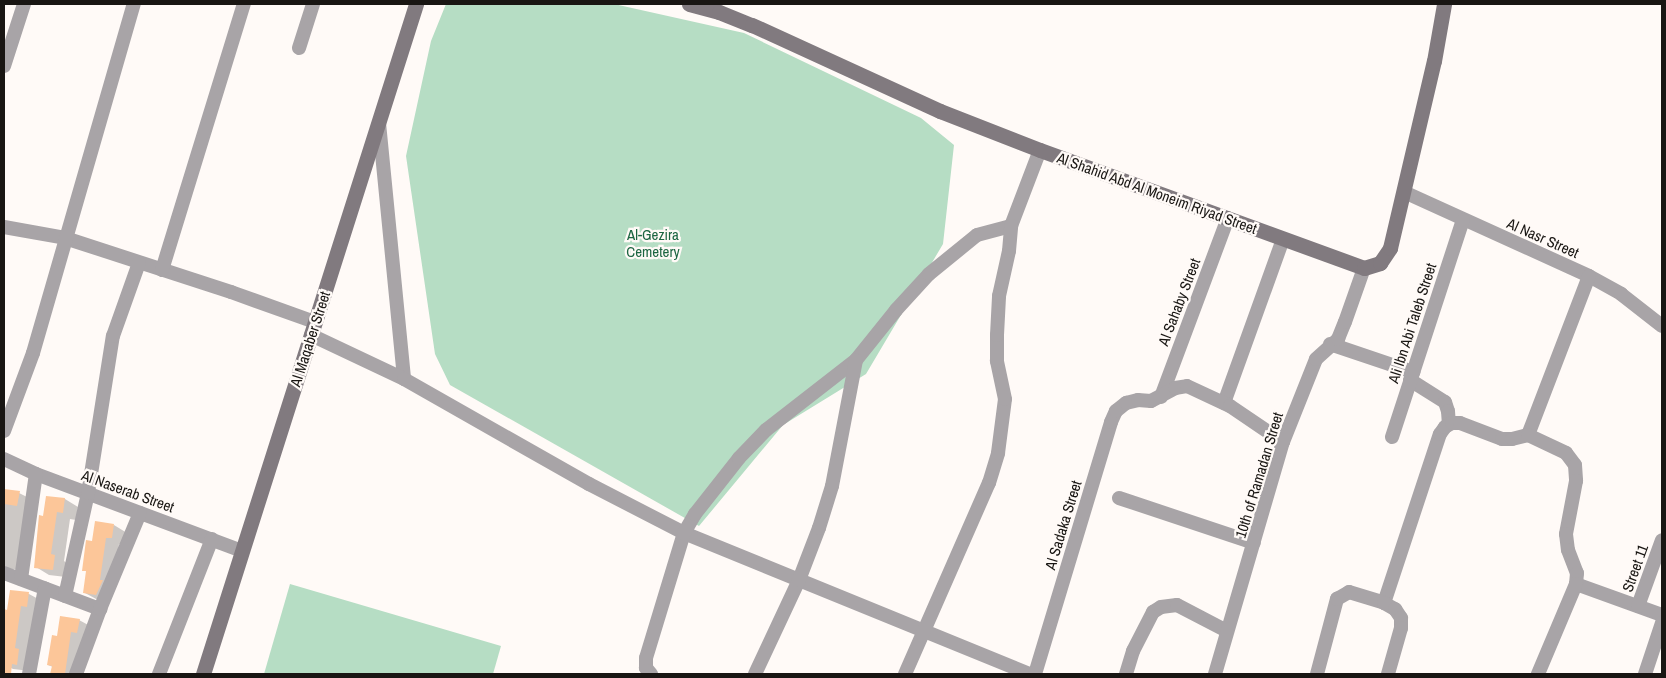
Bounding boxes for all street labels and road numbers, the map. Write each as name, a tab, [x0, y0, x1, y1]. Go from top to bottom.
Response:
street label: Al Shahid Abd Al Moneim Riyad Street	[1054, 148, 1260, 238]
street label: Al Nasr Street	[1504, 214, 1582, 262]
street label: Al Sahaby Street	[1154, 256, 1204, 348]
street label: Ali Ibn Abi Taleb Street	[1384, 260, 1440, 386]
street label: Al Maqaber Street	[286, 289, 334, 389]
street label: 10th of Ramadan Street	[1231, 410, 1287, 540]
street label: Al Naserab Street	[79, 466, 177, 516]
street label: Al Sadaka Street	[1041, 478, 1085, 572]
street label: Street 11	[1618, 542, 1652, 594]

